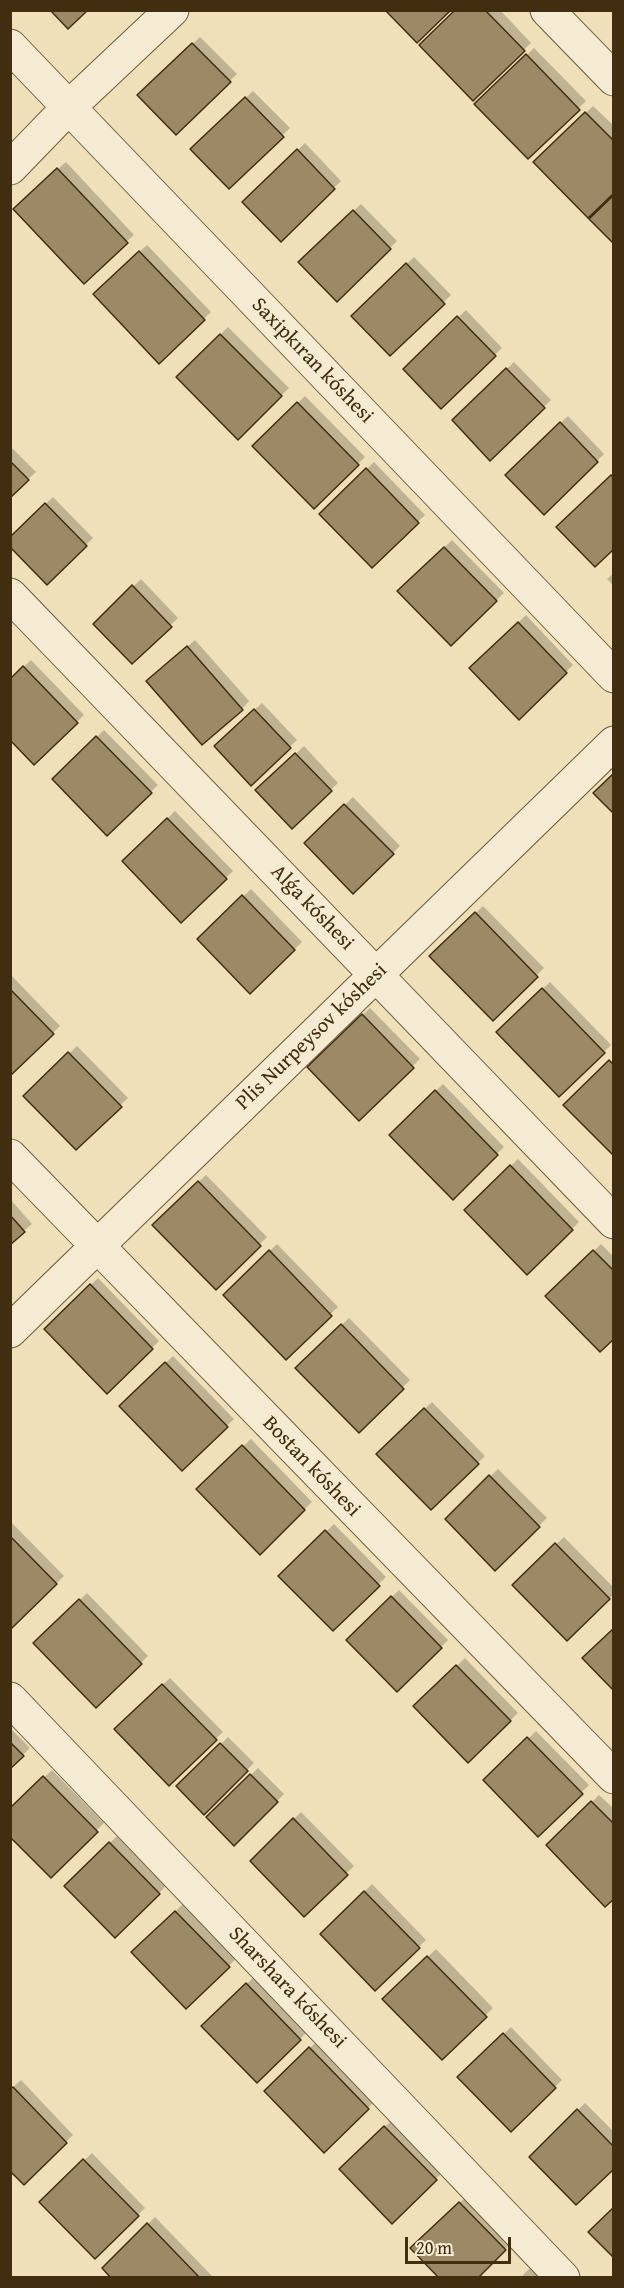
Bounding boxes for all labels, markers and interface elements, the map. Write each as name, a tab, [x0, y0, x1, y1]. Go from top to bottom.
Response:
street label: Saxipkıran kóshesi	[246, 293, 378, 429]
street label: Alǵa kóshesi	[265, 860, 359, 956]
street label: Plis Nurpeysov kóshesi	[231, 958, 393, 1116]
street label: Bostan kóshesi	[257, 1411, 365, 1523]
street label: Sharshara kóshesi	[223, 1922, 351, 2054]
scale bar	[408, 2225, 514, 2263]
text: 20 m	[416, 2234, 452, 2261]

